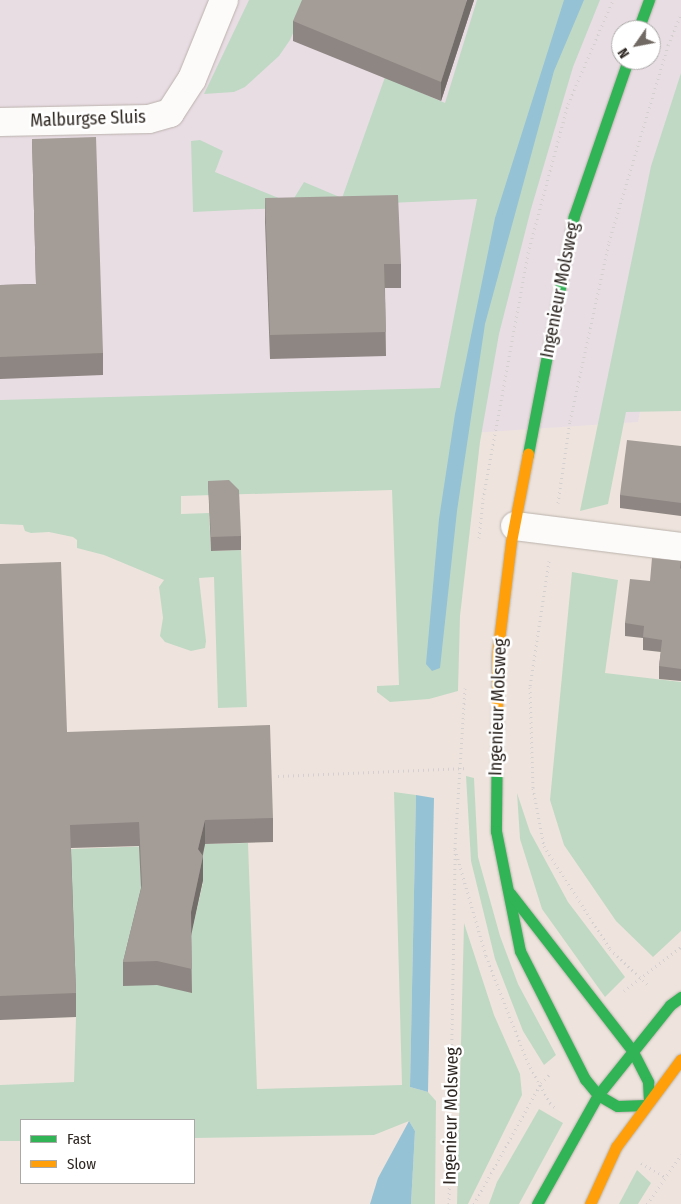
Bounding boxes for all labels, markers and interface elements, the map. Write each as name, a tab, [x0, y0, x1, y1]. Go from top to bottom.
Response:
north arrow	[611, 20, 661, 70]
text: N	[614, 45, 633, 61]
street label: Malburgse Sluis	[30, 106, 146, 132]
street label: Ingenieur Molsweg	[536, 220, 584, 360]
street label: Ingenieur Molsweg	[485, 638, 511, 776]
street label: Ingenieur Molsweg	[439, 1047, 463, 1185]
legend	[20, 1119, 195, 1184]
text: Fast	[67, 1130, 91, 1148]
text: Slow	[67, 1155, 96, 1173]

